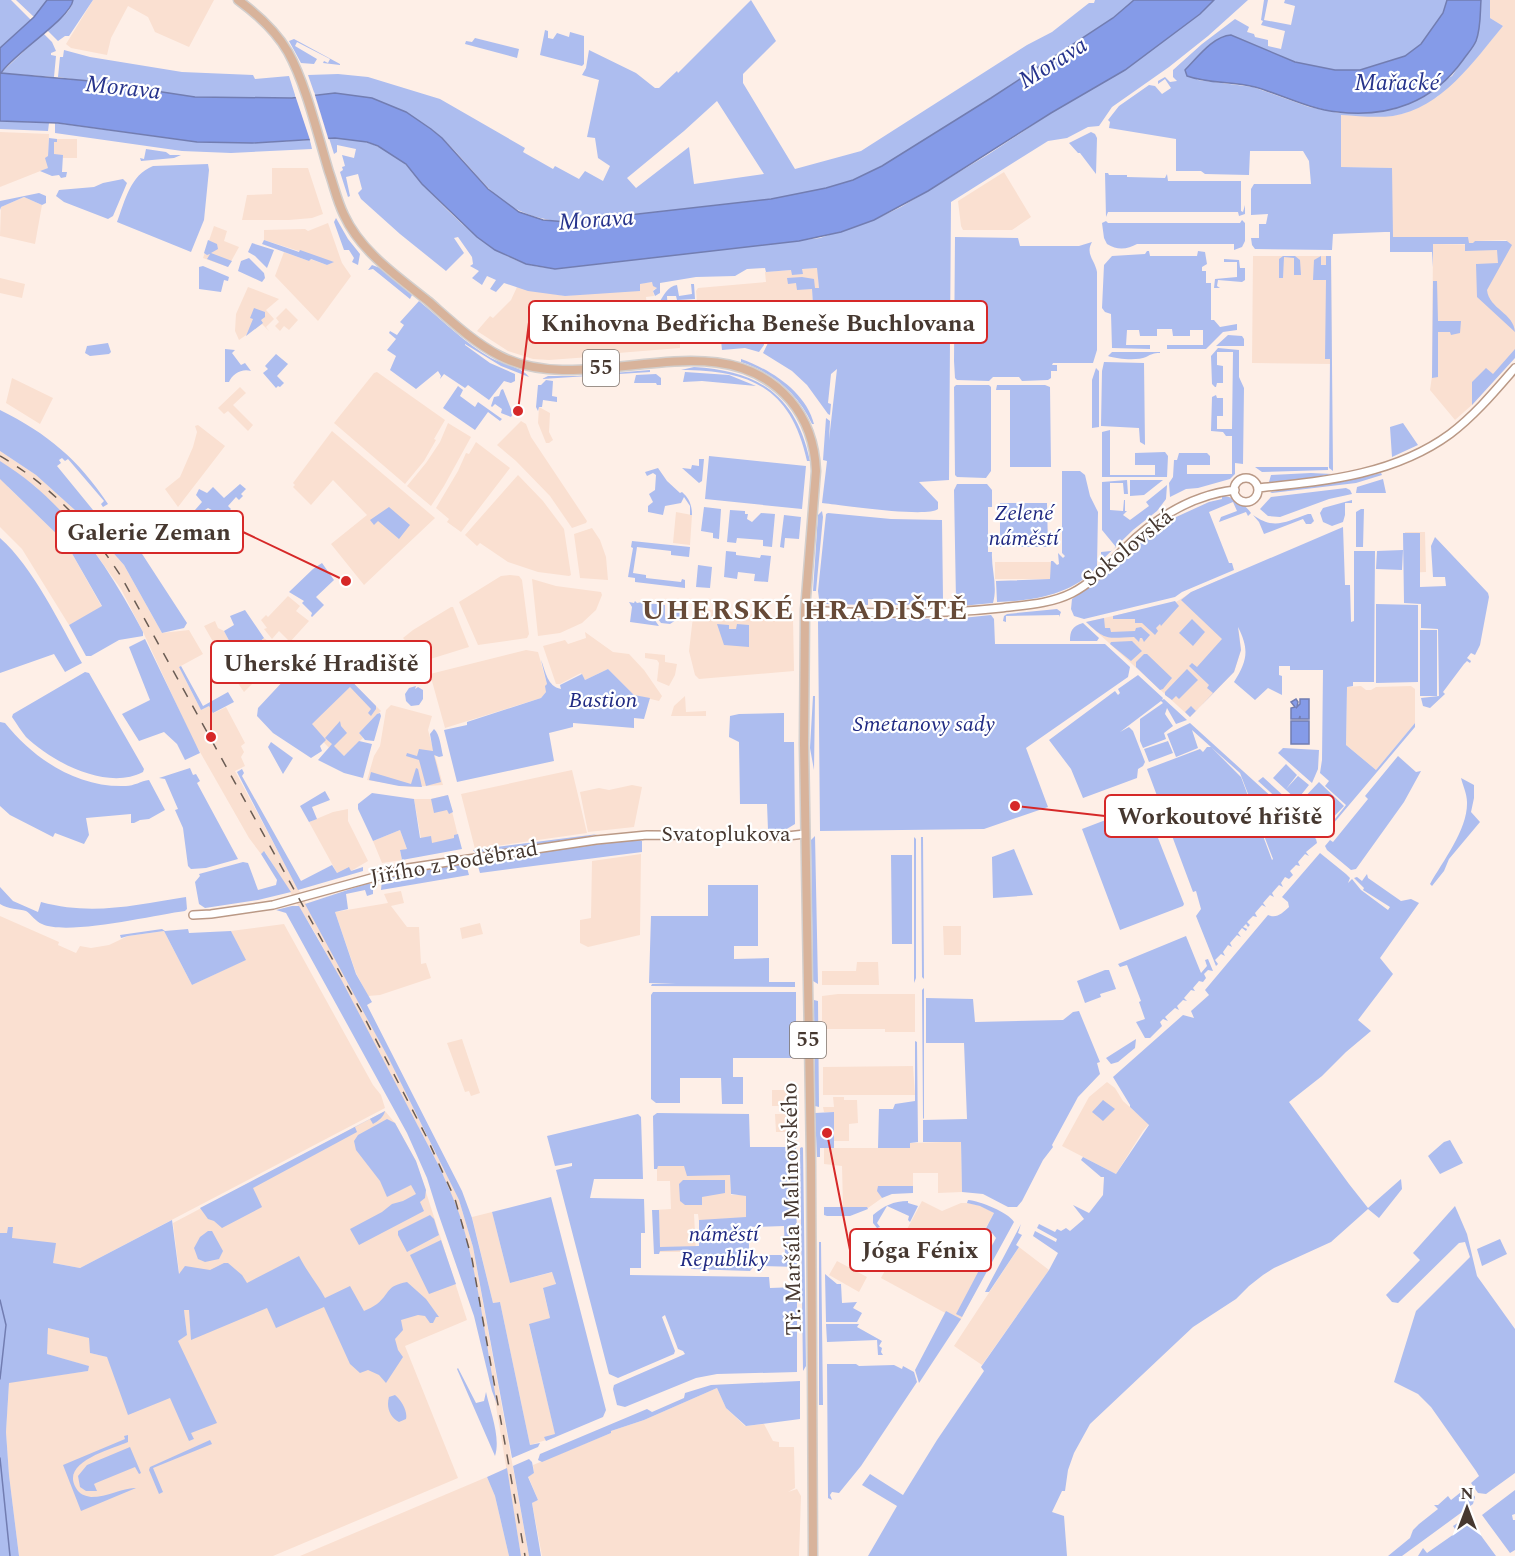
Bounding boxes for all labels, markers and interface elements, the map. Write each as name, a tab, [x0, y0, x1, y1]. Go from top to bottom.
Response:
water label: Morava	[1011, 28, 1095, 98]
water label: Mařacké	[1354, 65, 1442, 101]
water label: Morava	[83, 66, 163, 110]
water label: Morava	[557, 199, 635, 241]
callout: Knihovna Bedřicha Beneše Buchlovana	[529, 301, 987, 343]
text: Knihovna Bedřicha Beneše Buchlovana	[541, 306, 976, 342]
road number: 55	[583, 350, 619, 386]
park label: Zelené náměstí	[989, 497, 1062, 555]
street label: Sokolovská	[1075, 501, 1181, 595]
callout: Galerie Zeman	[56, 511, 243, 553]
text: Galerie Zeman	[67, 515, 231, 551]
district label: UHERSKÉ HRADIŠTĚ	[641, 589, 969, 632]
callout: Uherské Hradiště	[211, 641, 431, 683]
text: Uherské Hradiště	[223, 646, 419, 682]
park label: Bastion	[568, 684, 638, 717]
park label: Smetanovy sady	[853, 708, 995, 741]
callout: Workoutové hřiště	[1105, 795, 1334, 837]
text: Workoutové hřiště	[1118, 799, 1322, 835]
street label: Svatoplukova	[661, 818, 791, 851]
street label: Jiřího z Poděbrad	[367, 832, 541, 894]
road number: 55	[790, 1022, 826, 1058]
street label: Tř. Maršála Malinovského	[773, 1082, 811, 1336]
park label: náměstí Republiky	[680, 1218, 768, 1276]
callout: Jóga Fénix	[850, 1229, 991, 1271]
text: Jóga Fénix	[862, 1233, 978, 1269]
north arrow	[1437, 1478, 1497, 1538]
text: N	[1460, 1482, 1474, 1506]

